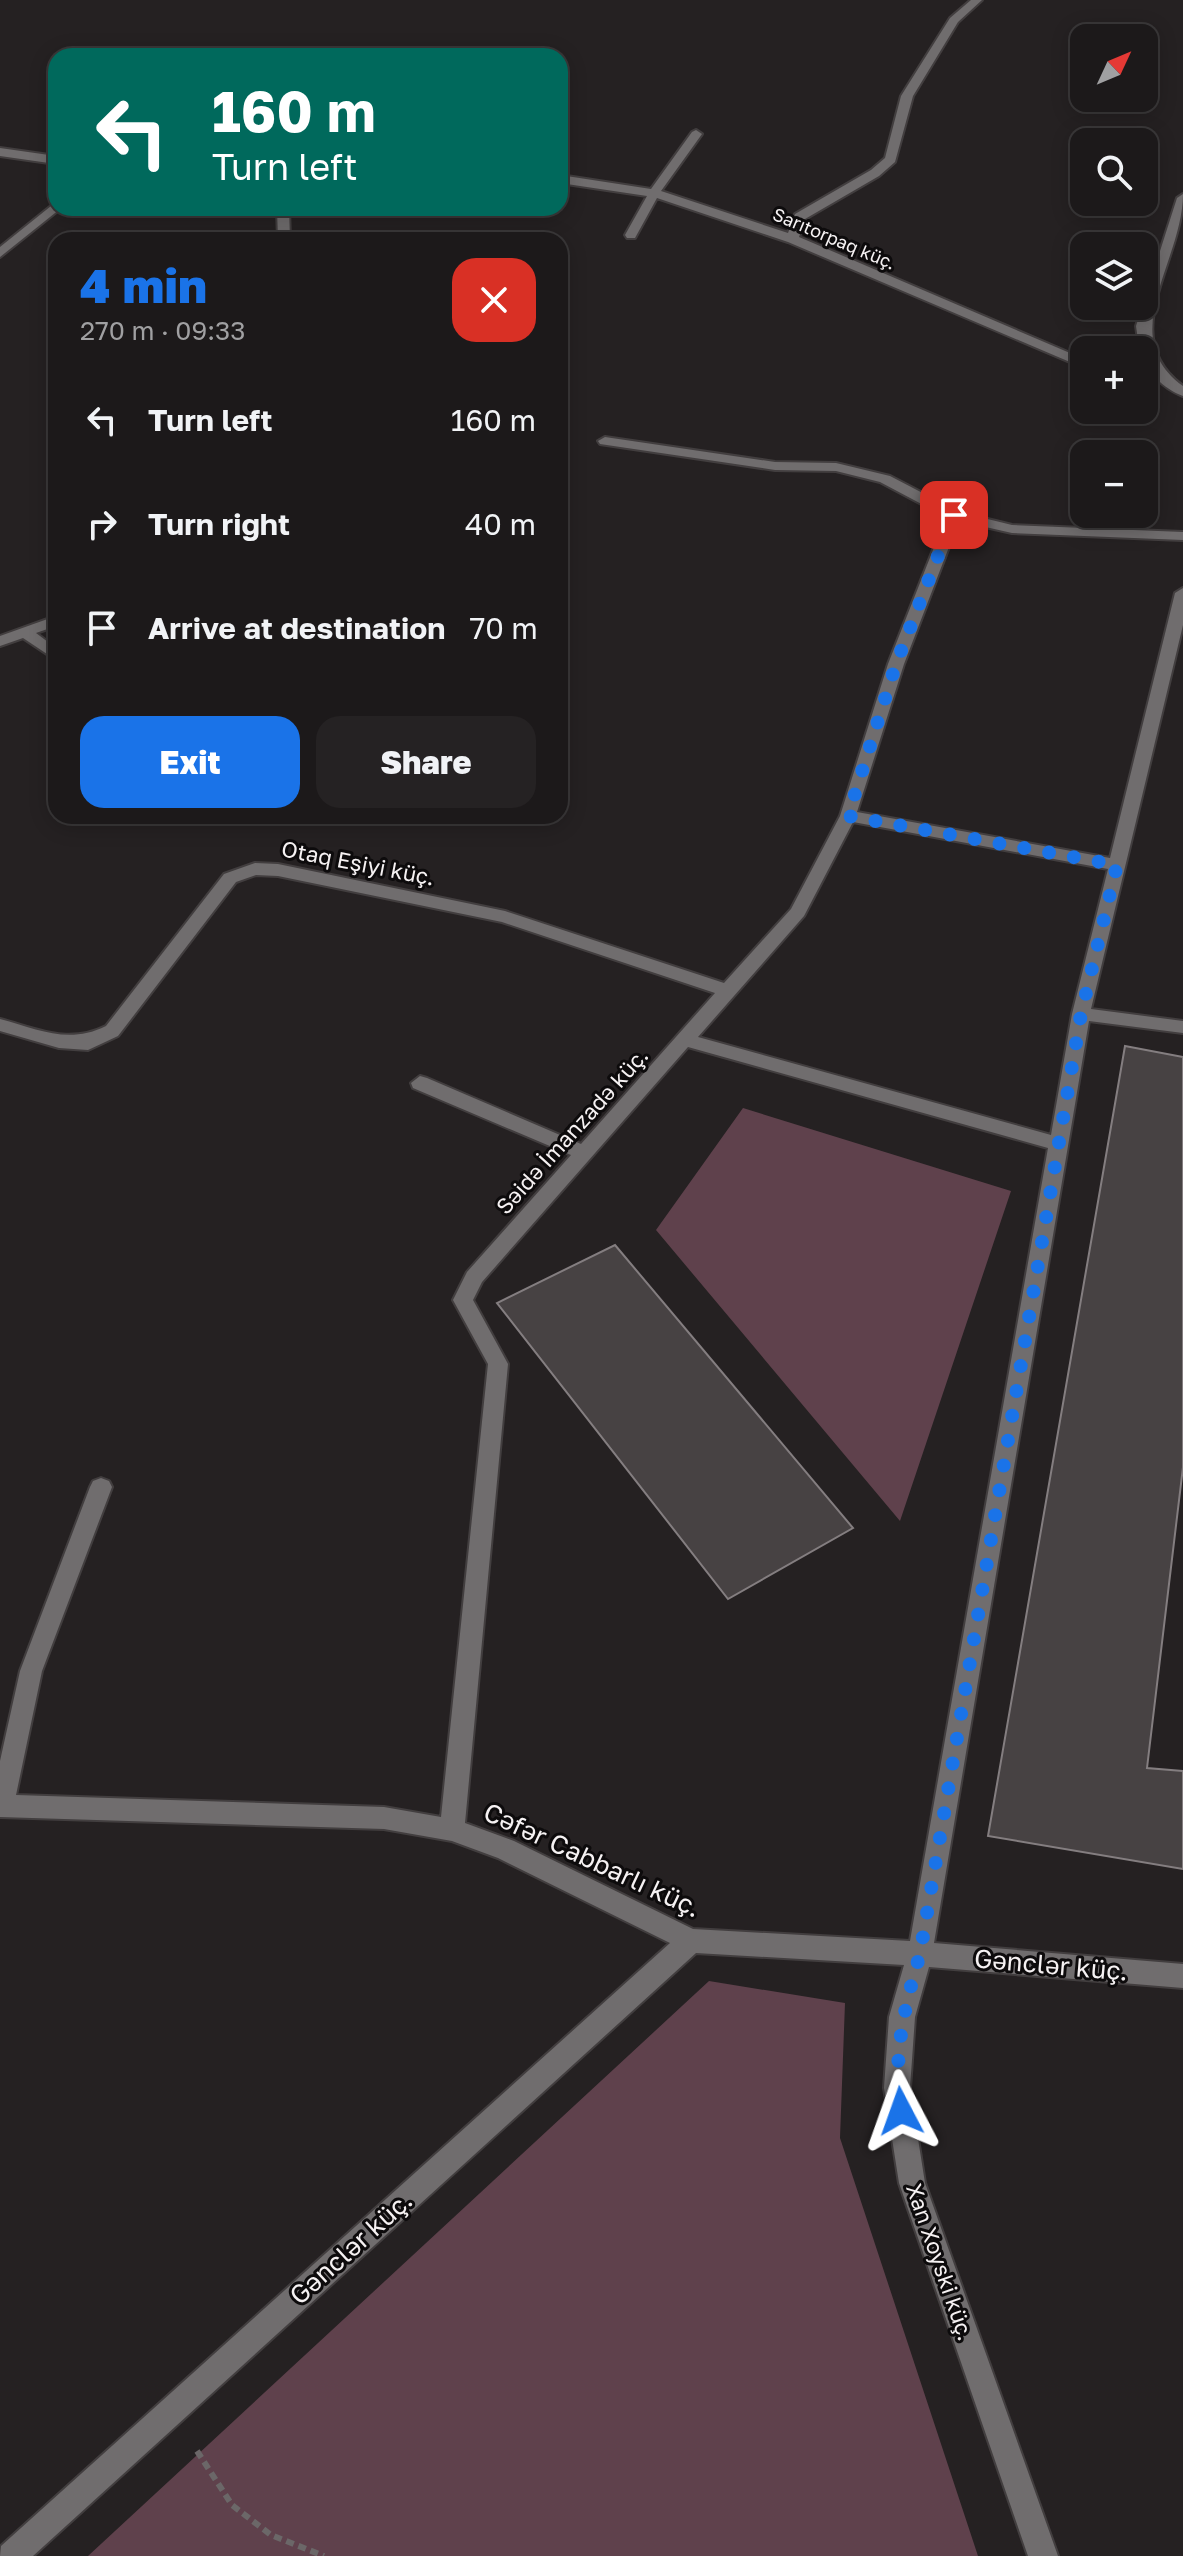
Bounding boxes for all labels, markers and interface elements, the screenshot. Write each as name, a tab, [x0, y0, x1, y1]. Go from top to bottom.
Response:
north arrow	[1070, 24, 1158, 112]
map controls	[1070, 24, 1158, 528]
text: 160 m	[212, 77, 376, 144]
icon: left	[80, 80, 184, 184]
button: search	[1070, 128, 1158, 216]
text: Turn left	[212, 145, 358, 188]
street label: Sarıtorpaq küç.	[770, 202, 899, 274]
button: layers	[1070, 232, 1158, 320]
text: 4 min	[80, 256, 207, 314]
button: close	[452, 258, 536, 342]
text: 270 m · 09:33	[80, 315, 245, 346]
button: +	[1070, 336, 1158, 424]
icon: left	[80, 398, 124, 442]
text: Turn left	[148, 402, 273, 438]
text: 160 m	[451, 402, 536, 438]
button: −	[1070, 440, 1158, 528]
pin	[920, 481, 988, 549]
icon: arrive	[932, 493, 976, 537]
icon: right	[80, 502, 124, 546]
text: Turn right	[148, 506, 290, 542]
text: 40 m	[465, 506, 536, 542]
icon: arrive	[80, 606, 124, 650]
text: Arrive at destination	[148, 610, 445, 646]
text: 70 m	[469, 610, 538, 646]
button: Exit	[80, 716, 300, 808]
button: Share	[316, 716, 536, 808]
street label: Otaq Eşiyi küç.	[279, 834, 437, 891]
street label: Səidə İmanzadə küç.	[490, 1042, 653, 1219]
street label: Cəfər Cabbarlı küç.	[479, 1796, 706, 1923]
street label: Gənclər küç.	[973, 1942, 1129, 1987]
position arrow	[859, 2069, 943, 2153]
street label: Xan Xoyski küç.	[901, 2180, 980, 2344]
street label: Gənclər küç.	[283, 2185, 418, 2311]

